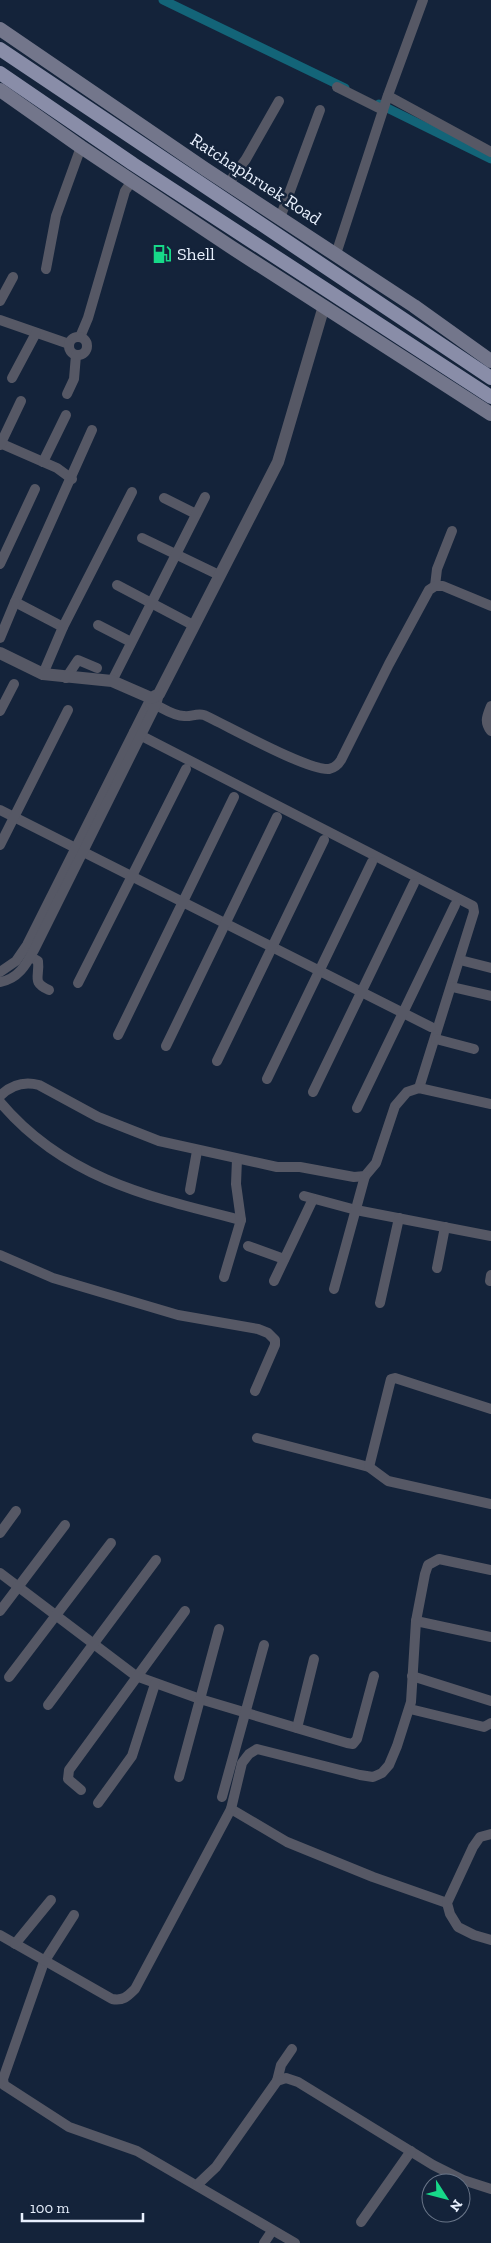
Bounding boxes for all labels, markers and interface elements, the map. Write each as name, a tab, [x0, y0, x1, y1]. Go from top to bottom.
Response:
street label: Ratchaphruek Road	[186, 128, 326, 230]
fuel station icon: Shell	[151, 243, 173, 265]
place label: Shell	[177, 243, 215, 265]
north arrow	[421, 2173, 471, 2223]
scale bar	[22, 2190, 144, 2222]
text: N	[446, 2196, 466, 2215]
text: 100 m	[30, 2199, 69, 2217]

